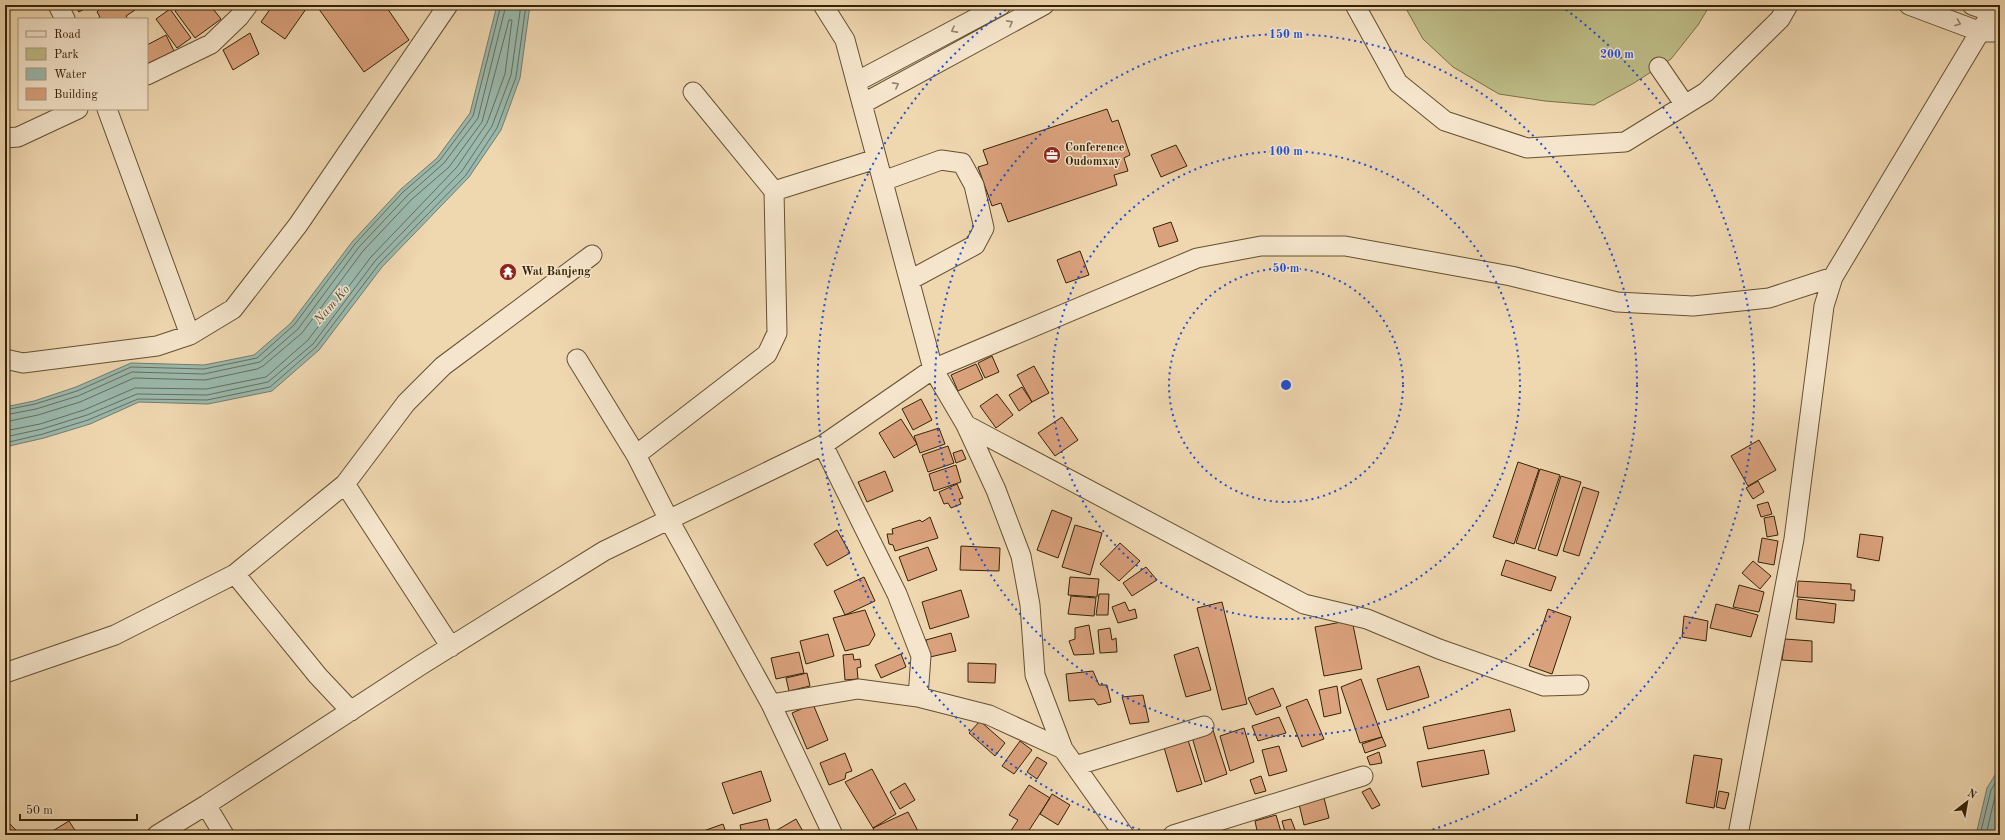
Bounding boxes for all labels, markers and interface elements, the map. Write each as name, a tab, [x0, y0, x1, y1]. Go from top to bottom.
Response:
legend	[18, 18, 148, 110]
one-way arrow	[1955, 19, 1962, 27]
one-way arrow	[1006, 21, 1014, 28]
one-way arrow	[951, 25, 959, 33]
text: 150 m	[1269, 28, 1303, 41]
text: Road	[54, 29, 81, 41]
text: Park	[54, 49, 79, 61]
text: 200 m	[1600, 49, 1634, 61]
text: Water	[54, 69, 87, 81]
one-way arrow	[892, 83, 899, 90]
text: Building	[54, 89, 98, 101]
place label: Conference Oudomxay	[1065, 142, 1125, 168]
office icon: Conference Oudomxay	[1042, 145, 1062, 165]
text: 100 m	[1269, 146, 1303, 158]
temple icon: Wat Banjeng	[498, 262, 518, 282]
text: 50 m	[1273, 262, 1300, 275]
place label: Wat Banjeng	[521, 266, 591, 278]
water label: Nam Ko	[311, 283, 352, 328]
centre of rings	[1279, 378, 1293, 392]
north arrow	[1947, 782, 1987, 822]
text: N	[1965, 788, 1978, 802]
scale bar	[20, 796, 137, 822]
text: 50 m	[26, 804, 53, 817]

